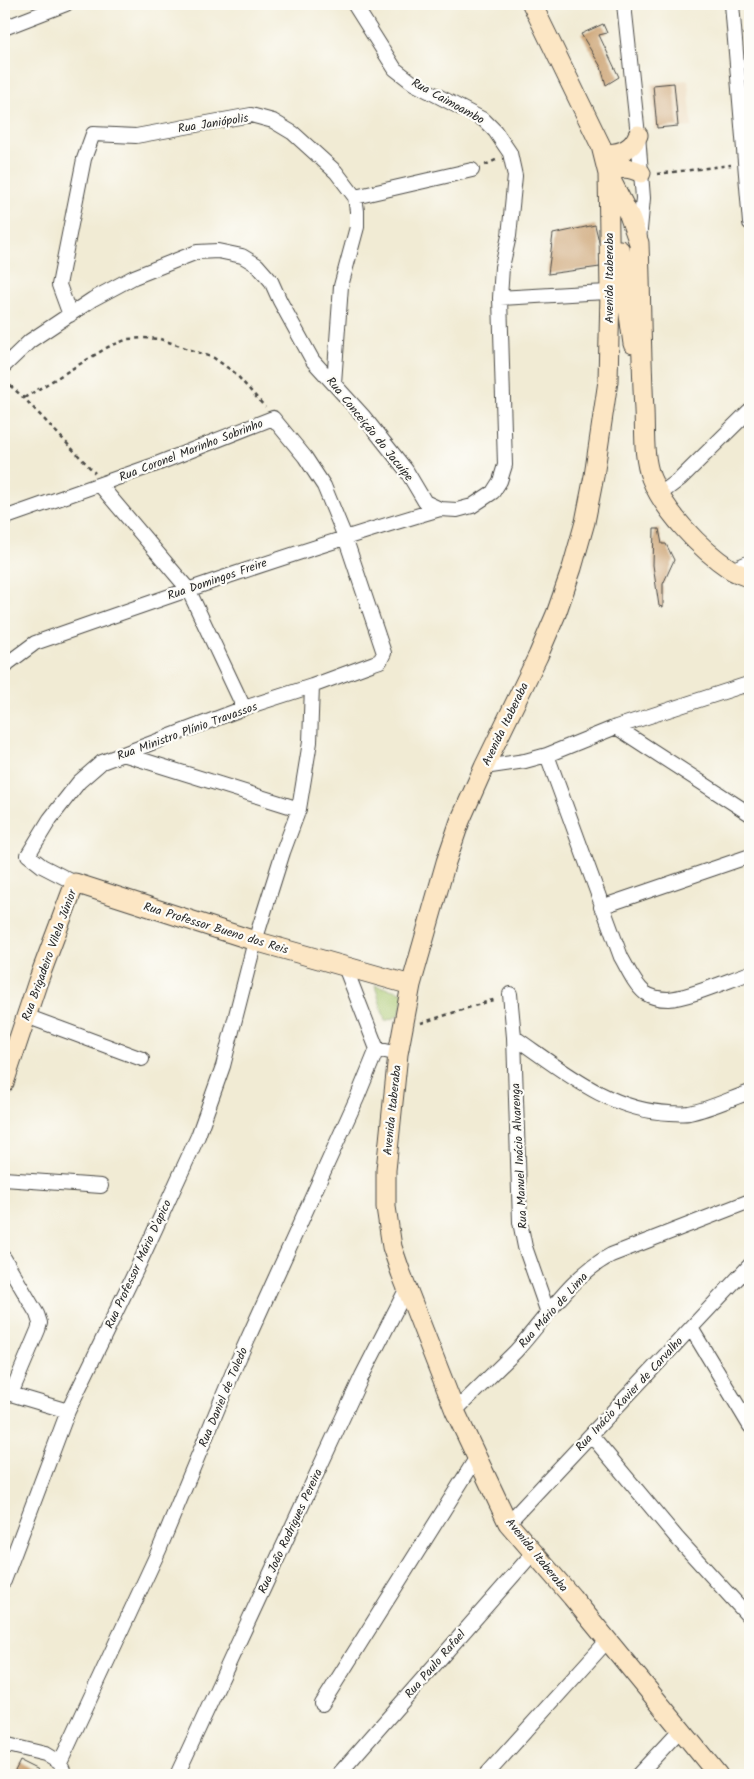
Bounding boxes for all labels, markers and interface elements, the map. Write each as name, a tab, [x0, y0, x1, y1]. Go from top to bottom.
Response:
street label: Rua Caimoambo	[408, 74, 488, 129]
street label: Rua Janiópolis	[176, 109, 250, 138]
street label: Avenida Itaberaba	[600, 232, 619, 323]
street label: Rua Conceição do Jacuípe	[321, 373, 418, 486]
street label: Rua Coronel Marinho Sobrinho	[116, 414, 266, 487]
street label: Rua Domingos Freire	[165, 553, 270, 605]
street label: Avenida Itaberaba	[477, 679, 534, 769]
street label: Rua Ministro Plínio Travassos	[114, 697, 260, 766]
street label: Rua Brigadeiro Vilela Júnior	[17, 886, 82, 1023]
street label: Rua Professor Bueno dos Reis	[141, 897, 291, 960]
street label: Avenida Itaberaba	[378, 1064, 407, 1156]
street label: Rua Manuel Inácio Alvarenga	[506, 1082, 533, 1229]
street label: Rua Professor Mário D'apico	[100, 1197, 177, 1332]
street label: Rua Mário de Lima	[514, 1268, 593, 1352]
street label: Rua Inácio Xavier de Carvalho	[571, 1333, 688, 1456]
street label: Rua Daniel de Toledo	[194, 1344, 253, 1450]
street label: Rua João Rodrigues Pereira	[253, 1465, 328, 1597]
street label: Avenida Itaberaba	[501, 1514, 573, 1597]
street label: Rua Paulo Rafael	[400, 1626, 471, 1703]

